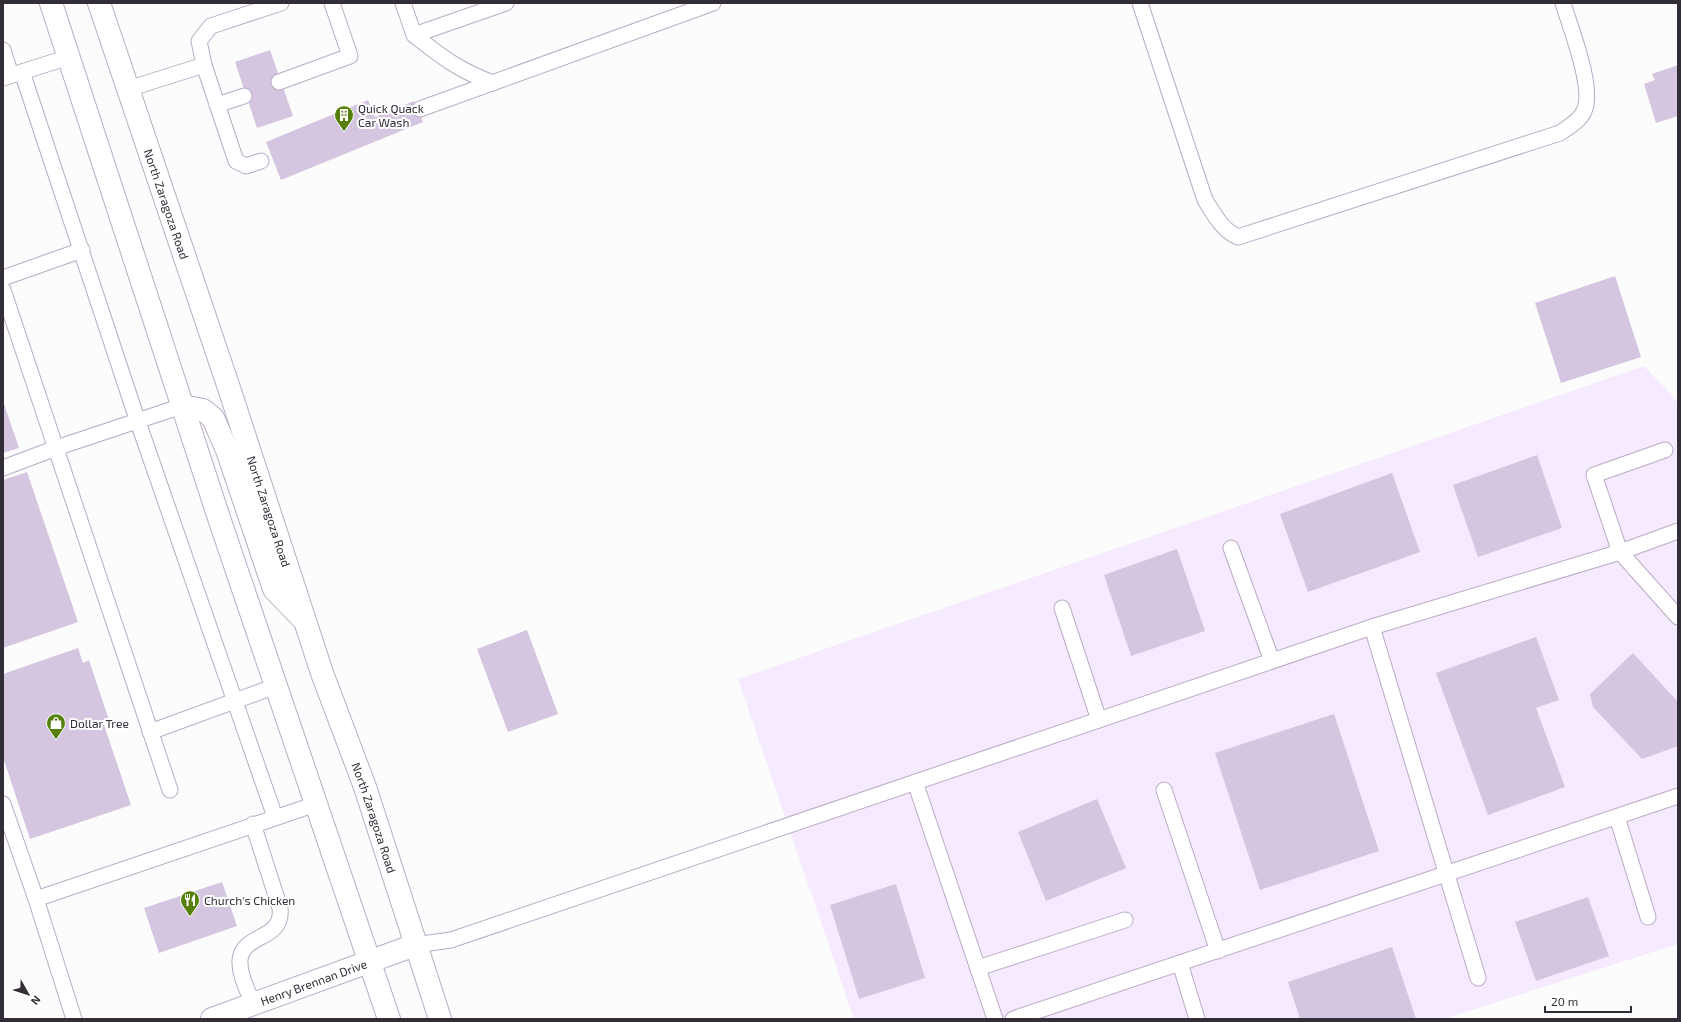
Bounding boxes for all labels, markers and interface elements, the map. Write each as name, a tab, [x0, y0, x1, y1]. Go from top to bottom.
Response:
place label: Quick Quack Car Wash	[358, 101, 424, 129]
building icon: Quick Quack Car Wash	[333, 104, 355, 132]
street label: North Zaragoza Road	[142, 147, 192, 261]
street label: North Zaragoza Road	[245, 454, 294, 568]
shop icon: Dollar Tree	[45, 712, 67, 740]
place label: Dollar Tree	[70, 716, 129, 730]
street label: North Zaragoza Road	[349, 760, 399, 875]
restaurant icon: Church's Chicken	[179, 889, 201, 917]
place label: Church's Chicken	[204, 893, 295, 907]
street label: Henry Brennan Drive	[258, 956, 369, 1008]
north arrow	[8, 974, 48, 1014]
scale bar	[1545, 988, 1631, 1014]
text: N	[29, 993, 44, 1008]
text: 20 m	[1551, 994, 1578, 1008]

